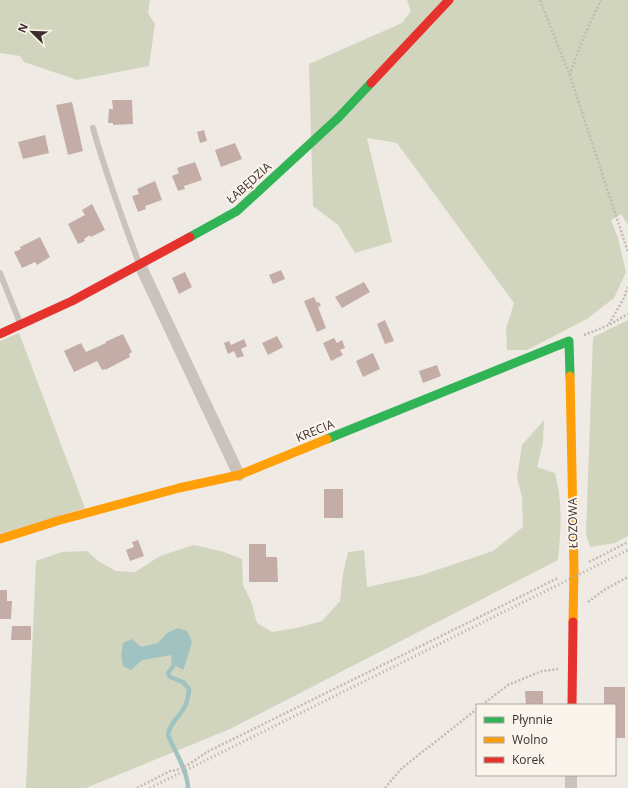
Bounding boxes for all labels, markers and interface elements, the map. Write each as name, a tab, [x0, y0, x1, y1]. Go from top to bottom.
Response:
north arrow	[12, 12, 52, 52]
text: N	[14, 21, 31, 35]
street label: ŁABĘDZIA	[223, 158, 275, 207]
street label: KRECIA	[293, 415, 337, 446]
street label: ŁOZOWA	[564, 497, 581, 548]
legend	[476, 704, 616, 776]
text: Płynnie	[512, 711, 553, 728]
text: Wolno	[512, 731, 548, 748]
text: Korek	[512, 751, 545, 768]

